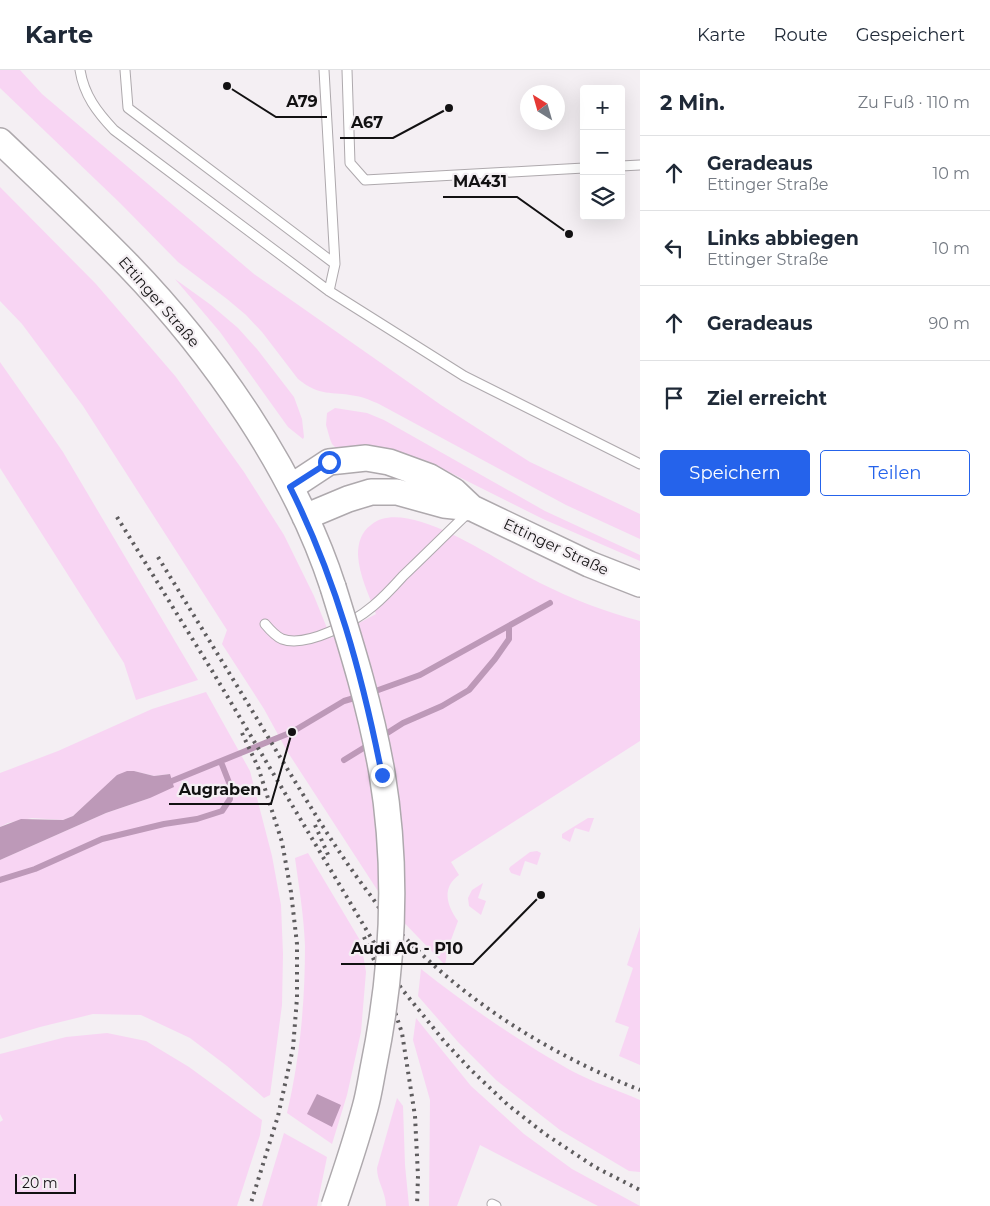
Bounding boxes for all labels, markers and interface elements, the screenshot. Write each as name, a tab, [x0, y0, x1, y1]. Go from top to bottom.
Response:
text: Karte	[25, 20, 93, 49]
text: Karte	[697, 24, 745, 46]
text: Route	[773, 24, 828, 46]
text: Gespeichert	[856, 24, 965, 46]
north arrow	[520, 85, 565, 130]
map controls	[580, 85, 625, 220]
button: +	[580, 85, 625, 130]
callout: A79	[276, 86, 327, 117]
text: 2 Min.	[660, 90, 725, 115]
text: A79	[285, 92, 318, 111]
text: Zu Fuß · 110 m	[858, 93, 970, 112]
callout: A67	[340, 107, 393, 138]
text: A67	[350, 113, 383, 132]
button: −	[580, 130, 625, 175]
text: Geradeaus	[707, 152, 813, 175]
icon: ahead	[660, 159, 688, 187]
text: 10 m	[932, 164, 970, 183]
callout: MA431	[443, 166, 517, 197]
text: MA431	[453, 172, 507, 191]
button: layers	[580, 175, 625, 220]
text: Ettinger Straße	[707, 175, 828, 194]
text: Links abbiegen	[707, 227, 859, 250]
icon: left	[660, 234, 688, 262]
text: 10 m	[932, 239, 970, 258]
text: Ettinger Straße	[707, 250, 828, 269]
street label: Ettinger Straße	[115, 252, 204, 351]
icon: ahead	[660, 309, 688, 337]
text: Geradeaus	[707, 312, 813, 335]
text: 90 m	[928, 314, 970, 333]
icon: arrive	[660, 384, 688, 412]
text: Ziel erreicht	[707, 387, 827, 410]
button: Speichern	[660, 450, 810, 496]
button: Teilen	[820, 450, 970, 496]
route start	[318, 451, 341, 474]
street label: Ettinger Straße	[501, 514, 612, 579]
route end	[371, 764, 394, 787]
callout: Augraben	[169, 773, 271, 804]
text: Augraben	[178, 780, 261, 799]
callout: Audi AG - P10	[341, 933, 473, 964]
text: Audi AG - P10	[350, 939, 463, 958]
scale bar	[15, 1171, 76, 1194]
text: 20 m	[22, 1174, 58, 1192]

